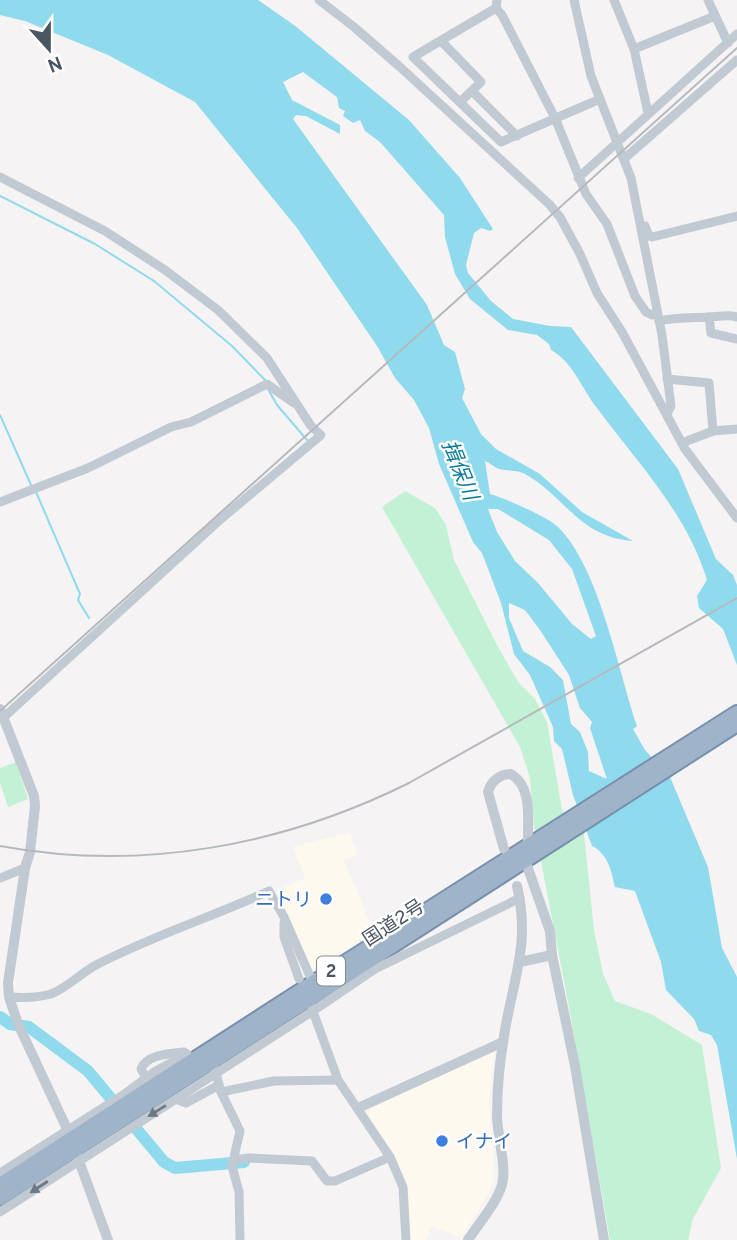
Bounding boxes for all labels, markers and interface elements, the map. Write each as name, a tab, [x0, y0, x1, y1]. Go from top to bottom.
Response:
north arrow	[14, 14, 84, 84]
text: N	[44, 49, 65, 77]
water label: 揖保川	[434, 436, 484, 507]
place label: ニトリ	[255, 889, 312, 913]
marker: ニトリ	[318, 891, 334, 907]
street label: 国道2号	[359, 895, 429, 952]
road number: 2	[317, 956, 345, 986]
one-way arrow	[147, 1104, 166, 1117]
place label: イナイ	[456, 1131, 513, 1155]
marker: イナイ	[434, 1133, 450, 1149]
one-way arrow	[30, 1181, 49, 1194]

